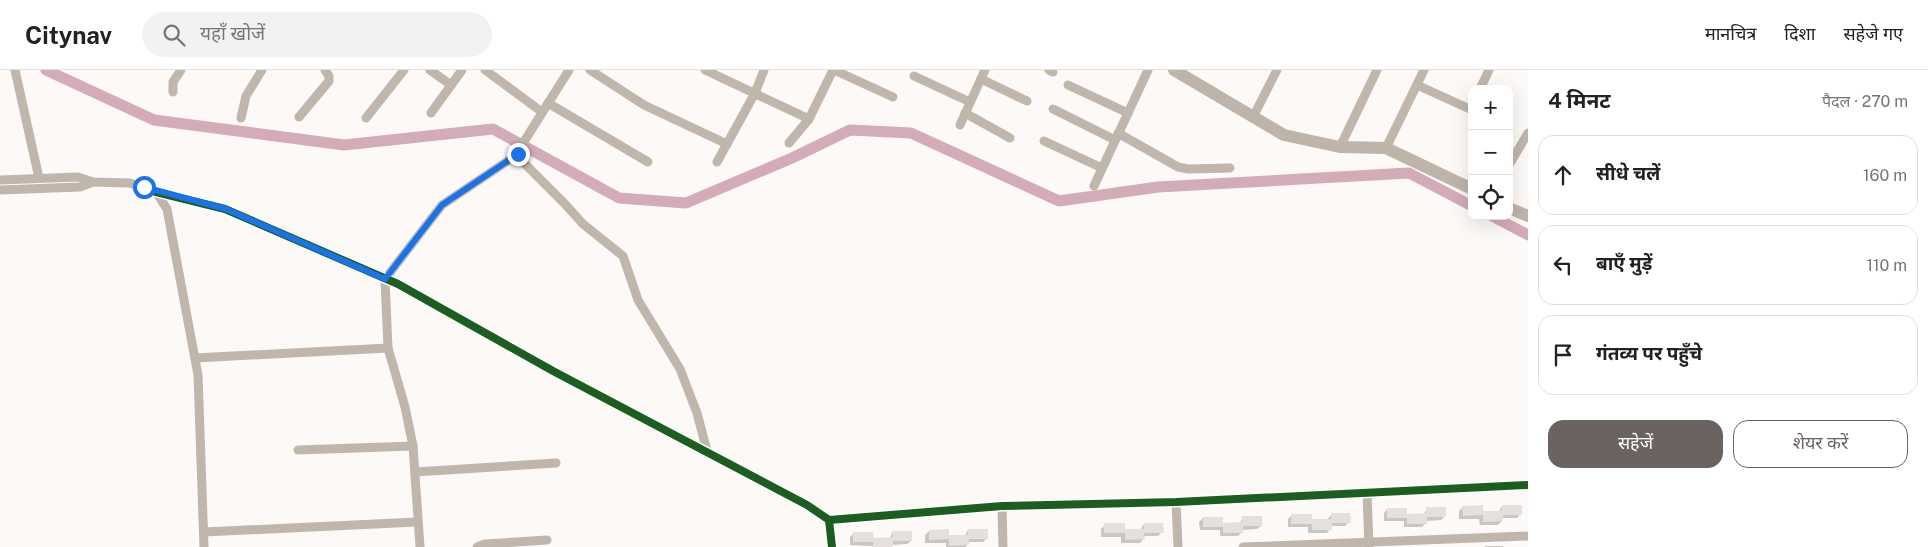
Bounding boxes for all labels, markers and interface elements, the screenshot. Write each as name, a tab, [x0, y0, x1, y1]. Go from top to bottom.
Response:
search box	[142, 12, 492, 57]
text: Citynav	[25, 21, 112, 49]
icon: search	[160, 21, 188, 49]
text: यहाँ खोजें	[200, 22, 265, 44]
text: मानचित्र	[1705, 23, 1756, 44]
text: दिशा	[1784, 23, 1815, 44]
text: सहेजे गए	[1843, 23, 1903, 44]
map controls	[1468, 85, 1513, 220]
button: +	[1468, 85, 1513, 130]
text: 4 मिनट	[1548, 88, 1611, 113]
text: पैदल · 270 m	[1822, 92, 1908, 111]
button: −	[1468, 130, 1513, 175]
route end	[507, 143, 530, 166]
icon: ahead	[1549, 161, 1577, 189]
text: सीधे चलें	[1596, 162, 1660, 184]
text: 160 m	[1863, 166, 1907, 185]
button: locate	[1468, 175, 1513, 220]
route start	[133, 176, 156, 199]
icon: left	[1549, 251, 1577, 279]
text: बाएँ मुड़ें	[1596, 252, 1652, 274]
text: 110 m	[1866, 256, 1907, 275]
icon: arrive	[1549, 341, 1577, 369]
text: गंतव्य पर पहुँचे	[1596, 342, 1702, 364]
button: सहेजें	[1548, 420, 1723, 468]
button: शेयर करें	[1733, 420, 1908, 468]

